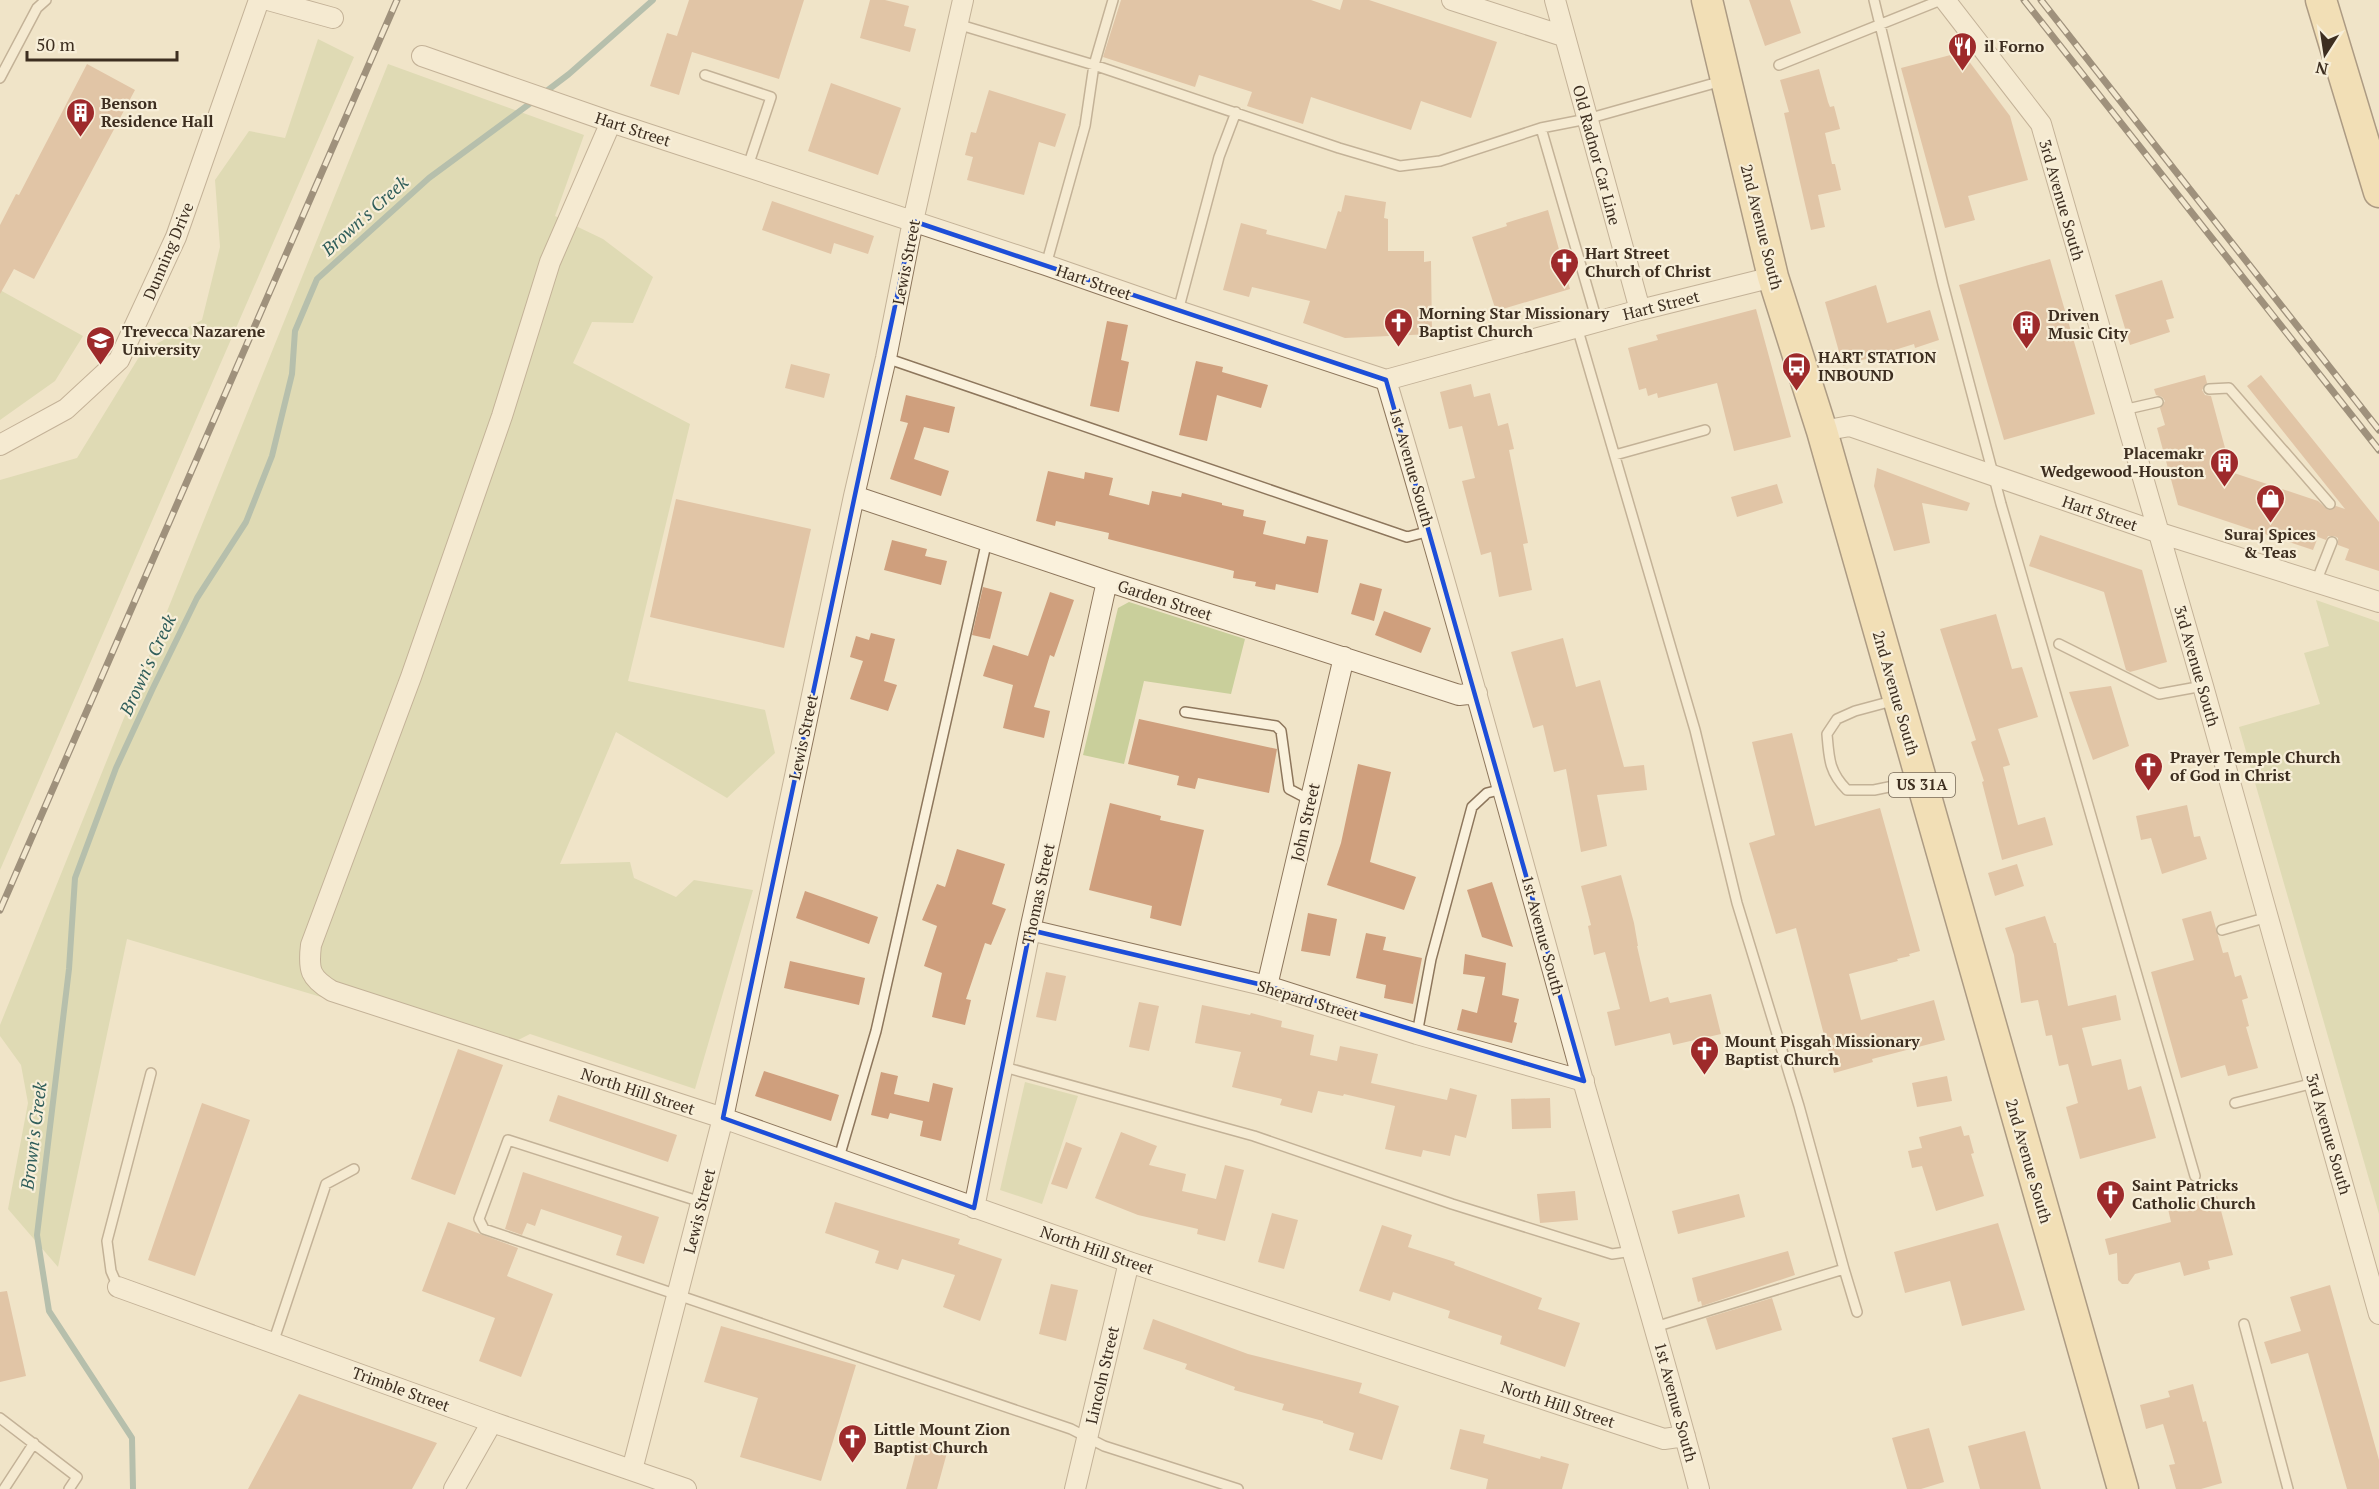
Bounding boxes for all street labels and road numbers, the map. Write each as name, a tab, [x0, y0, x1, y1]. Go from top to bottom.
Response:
street label: Old Radnor Car Line	[1568, 82, 1626, 228]
street label: Hart Street	[592, 106, 674, 152]
street label: 3rd Avenue South	[2034, 137, 2090, 264]
street label: 2nd Avenue South	[1736, 162, 1788, 293]
street label: Dunning Drive	[137, 199, 199, 303]
street label: Lewis Street	[887, 217, 925, 307]
street label: Hart Street	[1053, 259, 1135, 305]
street label: Hart Street	[1620, 285, 1702, 325]
street label: 1st Avenue South	[1384, 405, 1440, 530]
street label: Hart Street	[2059, 490, 2141, 536]
street label: Garden Street	[1115, 574, 1215, 626]
street label: 3rd Avenue South	[2169, 603, 2225, 730]
street label: 2nd Avenue South	[1868, 628, 1924, 758]
street label: Lewis Street	[783, 692, 823, 782]
road number: US 31A	[1889, 773, 1955, 797]
street label: John Street	[1285, 781, 1325, 863]
street label: Thomas Street	[1016, 841, 1060, 947]
street label: 1st Avenue South	[1516, 873, 1570, 998]
street label: Shepard Street	[1255, 974, 1361, 1026]
street label: North Hill Street	[578, 1062, 698, 1120]
street label: 3rd Avenue South	[2301, 1071, 2357, 1198]
street label: 2nd Avenue South	[2001, 1096, 2057, 1226]
street label: Lewis Street	[678, 1166, 720, 1256]
street label: North Hill Street	[1037, 1220, 1157, 1280]
street label: Lincoln Street	[1080, 1324, 1124, 1426]
street label: 1st Avenue South	[1649, 1340, 1703, 1465]
street label: Trimble Street	[349, 1361, 453, 1417]
street label: North Hill Street	[1498, 1375, 1618, 1433]

